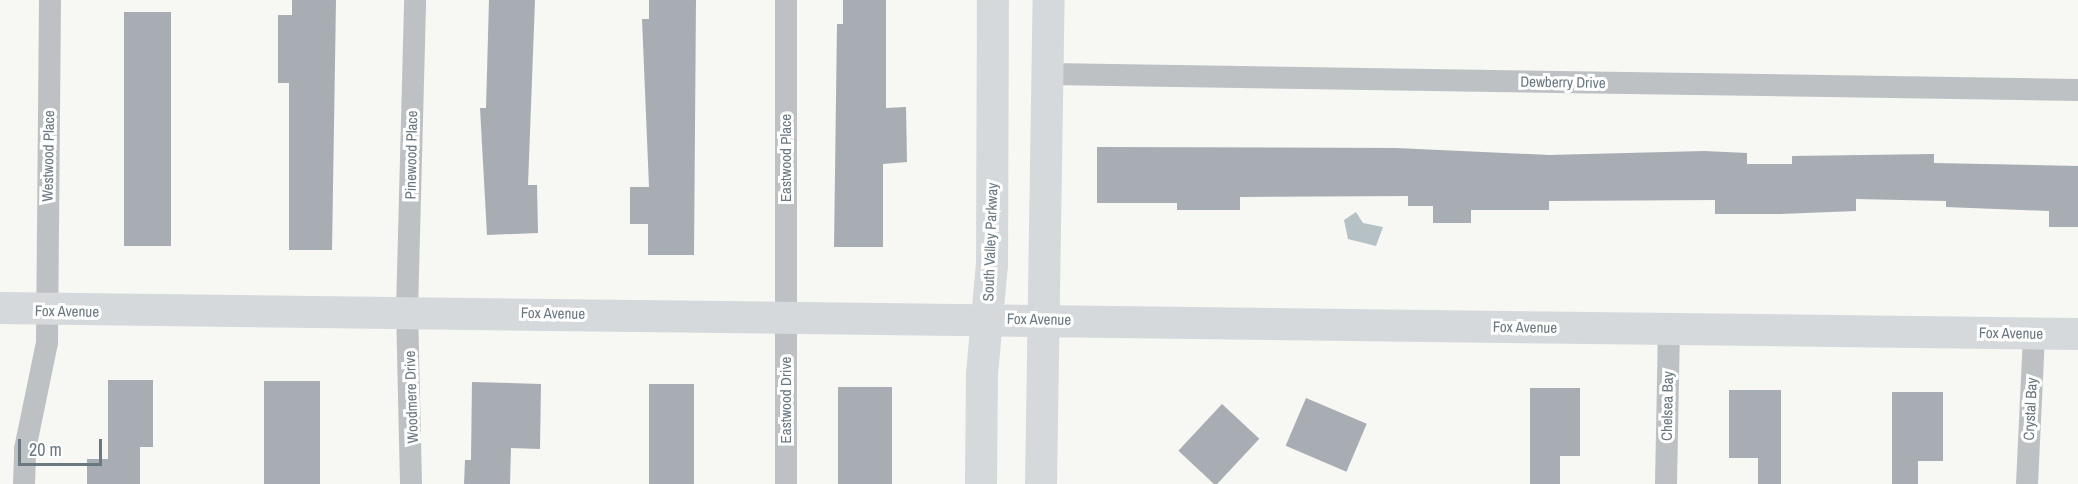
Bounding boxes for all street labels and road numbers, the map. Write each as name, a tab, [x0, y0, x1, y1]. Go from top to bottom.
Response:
street label: Dewberry Drive	[1520, 72, 1606, 92]
street label: Westwood Place	[38, 110, 58, 202]
street label: Pinewood Place	[401, 110, 421, 200]
street label: Eastwood Place	[777, 114, 795, 202]
street label: South Valley Parkway	[979, 182, 1001, 302]
street label: Fox Avenue	[34, 301, 100, 321]
street label: Fox Avenue	[520, 303, 586, 323]
street label: Fox Avenue	[1006, 309, 1072, 329]
street label: Fox Avenue	[1492, 317, 1558, 337]
street label: Fox Avenue	[1978, 323, 2044, 343]
street label: Woodmere Drive	[400, 350, 422, 444]
street label: Eastwood Drive	[777, 357, 795, 443]
street label: Chelsea Bay	[1657, 371, 1677, 441]
street label: Crystal Bay	[2019, 377, 2041, 441]

